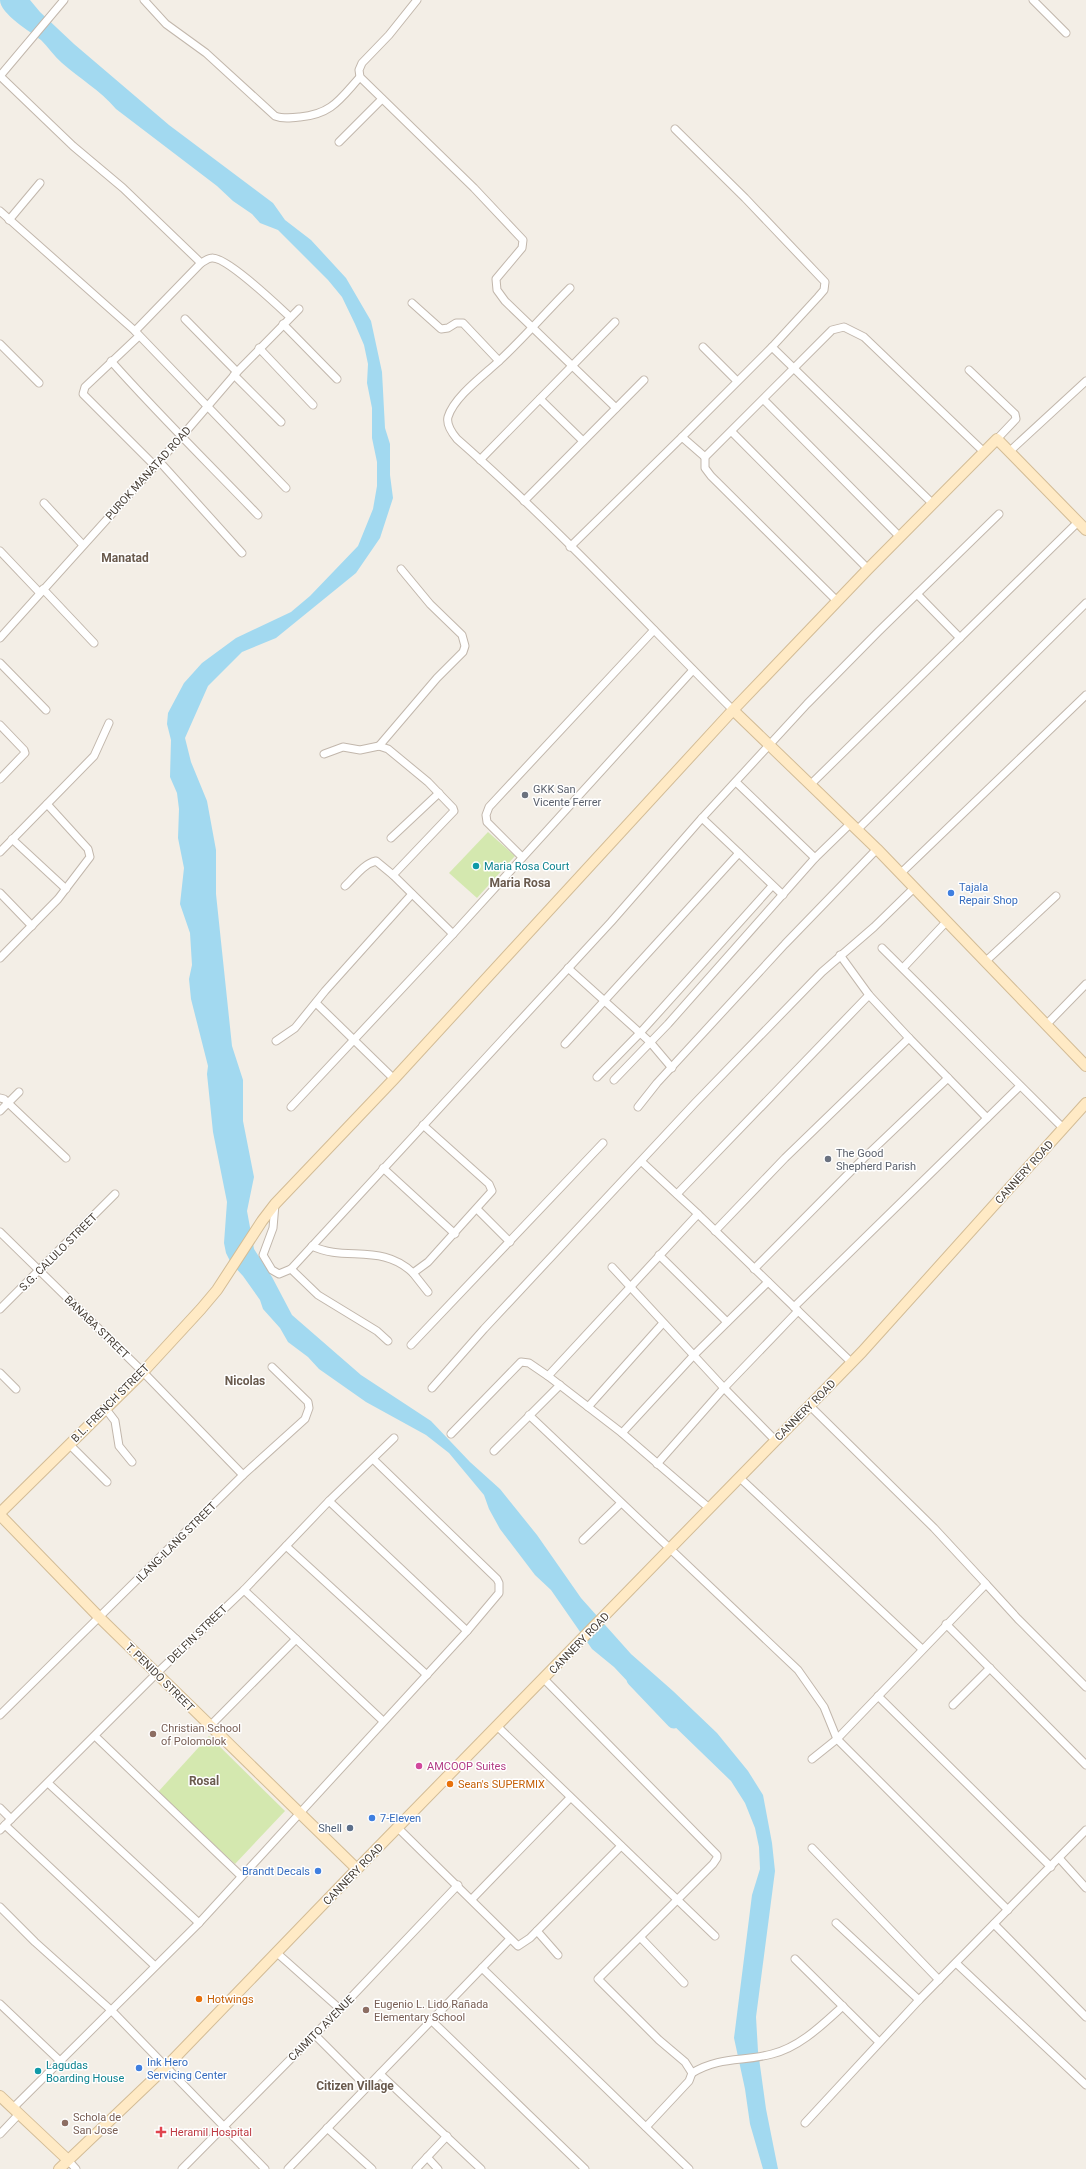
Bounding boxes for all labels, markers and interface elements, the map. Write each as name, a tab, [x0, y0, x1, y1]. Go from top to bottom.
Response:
street label: PUROK MANATAD ROAD	[103, 424, 194, 523]
district label: Manatad	[101, 551, 149, 565]
place label: GKK San Vicente Ferrer	[533, 783, 601, 809]
marker: GKK San Vicente Ferrer	[520, 790, 530, 800]
place label: Maria Rosa Court	[484, 860, 570, 873]
marker: Maria Rosa Court	[471, 861, 481, 871]
district label: Maria Rosa	[490, 876, 551, 890]
place label: Tajala Repair Shop	[959, 881, 1018, 907]
marker: Tajala Repair Shop	[946, 888, 956, 898]
street label: CANNERY ROAD	[993, 1138, 1056, 1207]
place label: The Good Shepherd Parish	[836, 1147, 916, 1173]
marker: The Good Shepherd Parish	[823, 1154, 833, 1164]
street label: S.G. CALULO STREET	[17, 1210, 100, 1294]
street label: BANABA STREET	[62, 1293, 132, 1362]
street label: B.L. FRENCH STREET	[69, 1361, 152, 1445]
district label: Nicolas	[225, 1374, 265, 1388]
street label: CANNERY ROAD	[772, 1377, 839, 1444]
street label: ILANG-ILANG STREET	[134, 1499, 219, 1585]
street label: DELFIN STREET	[165, 1602, 230, 1666]
street label: CANNERY ROAD	[547, 1610, 612, 1677]
street label: T. PENIDO STREET	[123, 1640, 197, 1715]
place label: Christian School of Polomolok	[161, 1722, 241, 1748]
marker: Christian School of Polomolok	[148, 1729, 158, 1739]
place label: AMCOOP Suites	[427, 1760, 506, 1773]
marker: AMCOOP Suites	[414, 1761, 424, 1771]
district label: Rosal	[189, 1774, 219, 1788]
place label: Sean's SUPERMIX	[458, 1778, 545, 1791]
marker: Sean's SUPERMIX	[445, 1779, 455, 1789]
place label: 7-Eleven	[380, 1812, 421, 1825]
marker: 7-Eleven	[367, 1813, 377, 1823]
place label: Shell	[318, 1822, 342, 1835]
marker: Shell	[345, 1823, 355, 1833]
street label: CANNERY ROAD	[321, 1841, 386, 1908]
place label: Brandt Decals	[242, 1865, 310, 1878]
marker: Brandt Decals	[313, 1866, 323, 1876]
place label: Hotwings	[207, 1993, 254, 2006]
street label: CAIMITO AVENUE	[286, 1993, 357, 2064]
marker: Hotwings	[194, 1994, 204, 2004]
place label: Eugenio L. Lido Rañada Elementary School	[374, 1998, 488, 2024]
marker: Eugenio L. Lido Rañada Elementary School	[361, 2005, 371, 2015]
place label: Ink Hero Servicing Center	[147, 2056, 227, 2082]
place label: Lagudas Boarding House	[46, 2059, 124, 2085]
marker: Ink Hero Servicing Center	[134, 2063, 144, 2073]
marker: Lagudas Boarding House	[33, 2066, 43, 2076]
district label: Citizen Village	[316, 2079, 394, 2093]
place label: Schola de San Jose	[73, 2111, 121, 2137]
marker: Schola de San Jose	[60, 2118, 70, 2128]
marker: Heramil Hospital	[155, 2126, 167, 2138]
place label: Heramil Hospital	[170, 2126, 252, 2139]

